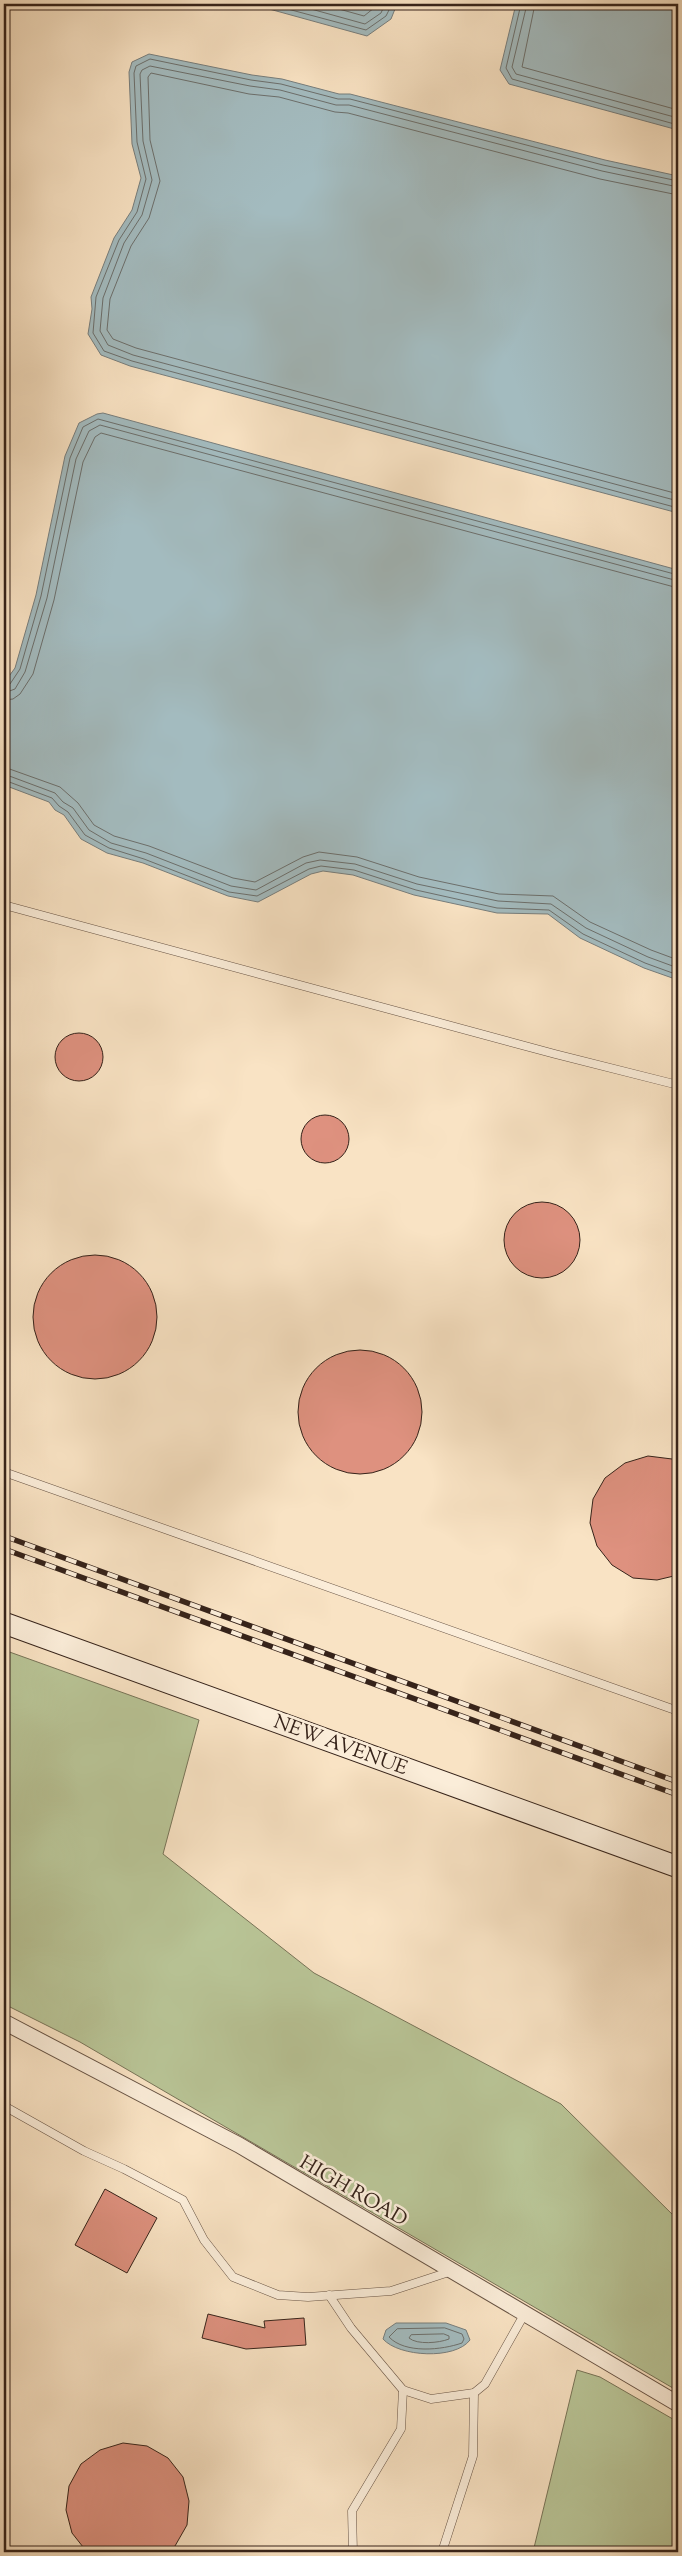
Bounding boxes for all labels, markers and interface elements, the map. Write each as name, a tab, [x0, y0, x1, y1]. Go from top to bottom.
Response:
street label: NEW AVENUE	[269, 1709, 411, 1784]
street label: HIGH ROAD	[293, 2149, 412, 2235]

